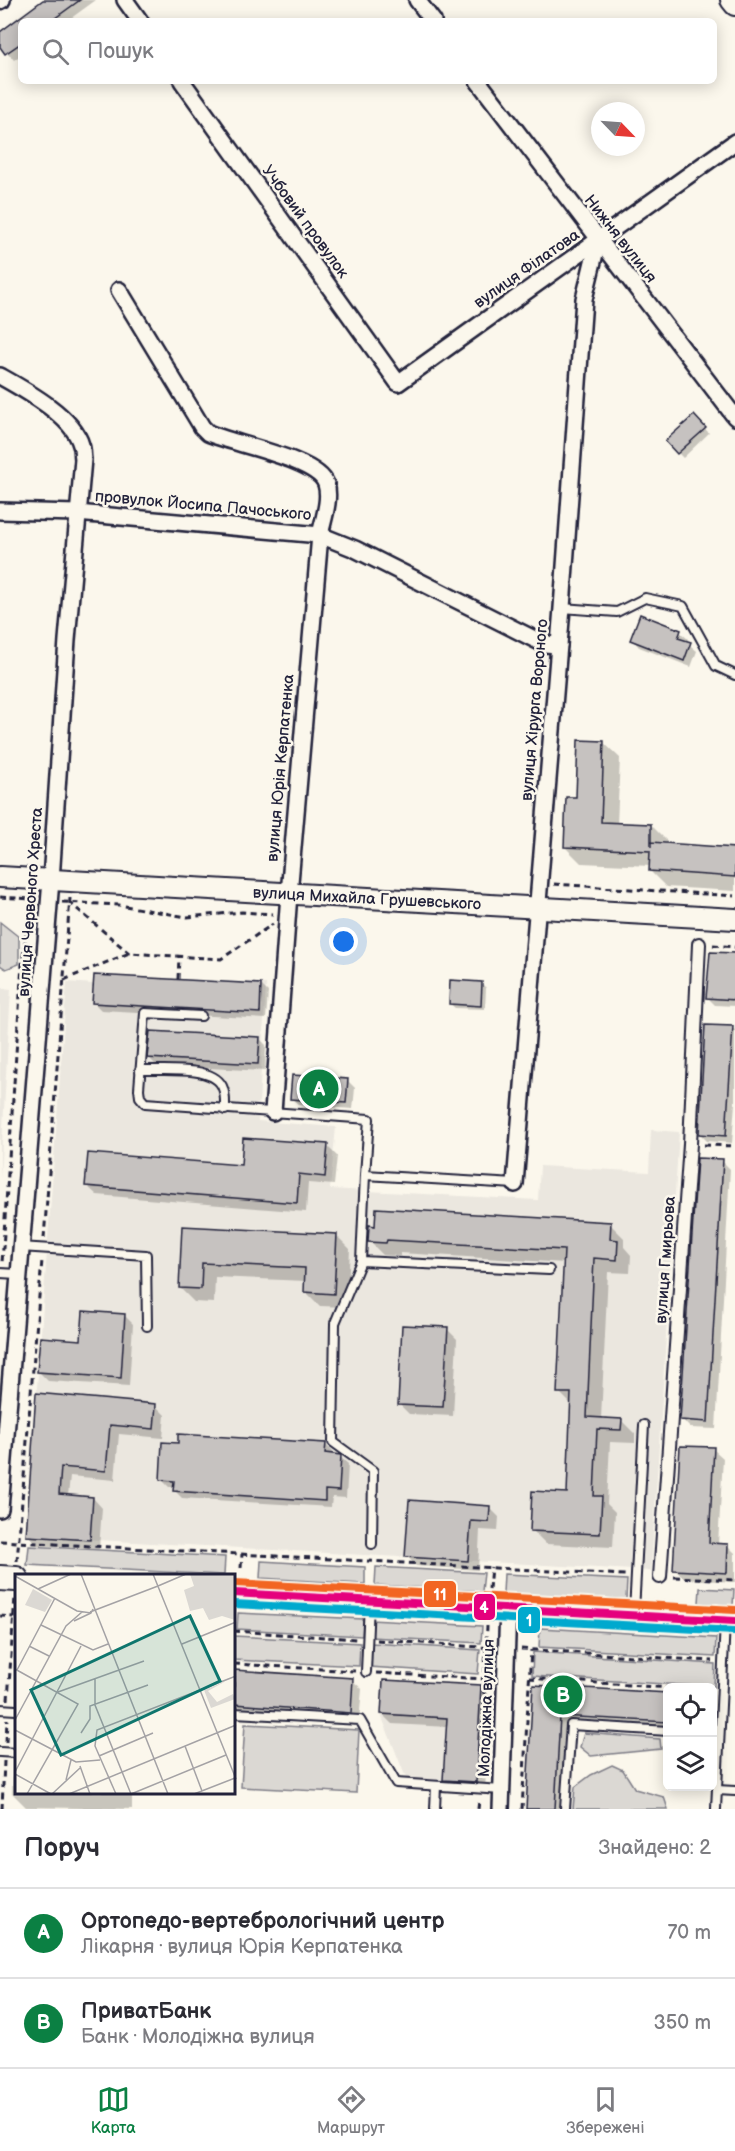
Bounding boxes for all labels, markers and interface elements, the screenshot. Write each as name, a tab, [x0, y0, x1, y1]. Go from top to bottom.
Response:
search box	[18, 18, 717, 84]
icon: search	[39, 35, 72, 68]
text: Пошук	[87, 38, 154, 65]
north arrow	[591, 102, 645, 156]
street label: Учбовий провулок	[258, 162, 353, 283]
street label: Нижня вулиця	[580, 191, 660, 287]
street label: вулиця Філатова	[471, 225, 584, 313]
street label: провулок Йосипа Пачоського	[94, 487, 312, 525]
street label: вулиця Хірурга Вороного	[518, 618, 552, 802]
street label: вулиця Юрія Керпатенка	[263, 673, 299, 863]
street label: вулиця Червоного Хреста	[15, 806, 47, 997]
street label: вулиця Михайла Грушевського	[252, 884, 482, 914]
your location	[329, 927, 358, 956]
pin: A	[300, 1066, 338, 1112]
street label: вулиця Гмирьова	[652, 1195, 680, 1324]
inset map	[15, 1574, 236, 1794]
line badge: 11	[423, 1580, 457, 1608]
text: 11	[433, 1586, 447, 1605]
line badge: 4	[473, 1593, 496, 1621]
text: 4	[479, 1599, 489, 1618]
line badge: 1	[517, 1606, 541, 1634]
text: 1	[526, 1612, 532, 1631]
street label: Молодіжна вулиця	[475, 1638, 499, 1777]
pin: B	[544, 1672, 582, 1718]
map controls	[663, 1683, 717, 1791]
button: locate	[663, 1683, 717, 1737]
button: layers	[663, 1737, 717, 1791]
text: Поруч	[24, 1833, 100, 1864]
text: Знайдено: 2	[598, 1836, 711, 1860]
text: Ортопедо-вертебрологічний центр	[81, 1908, 445, 1935]
text: A	[37, 1921, 50, 1945]
text: 70 m	[667, 1921, 711, 1945]
text: Лікарня · вулиця Юрія Керпатенка	[81, 1935, 403, 1959]
text: ПриватБанк	[81, 1998, 211, 2025]
text: B	[36, 2011, 51, 2035]
text: 350 m	[654, 2011, 711, 2035]
text: Банк · Молодіжна вулиця	[81, 2025, 315, 2049]
tab: Карта	[91, 2083, 136, 2138]
tab: Маршрут	[317, 2083, 385, 2138]
tab: Збережені	[566, 2083, 644, 2138]

